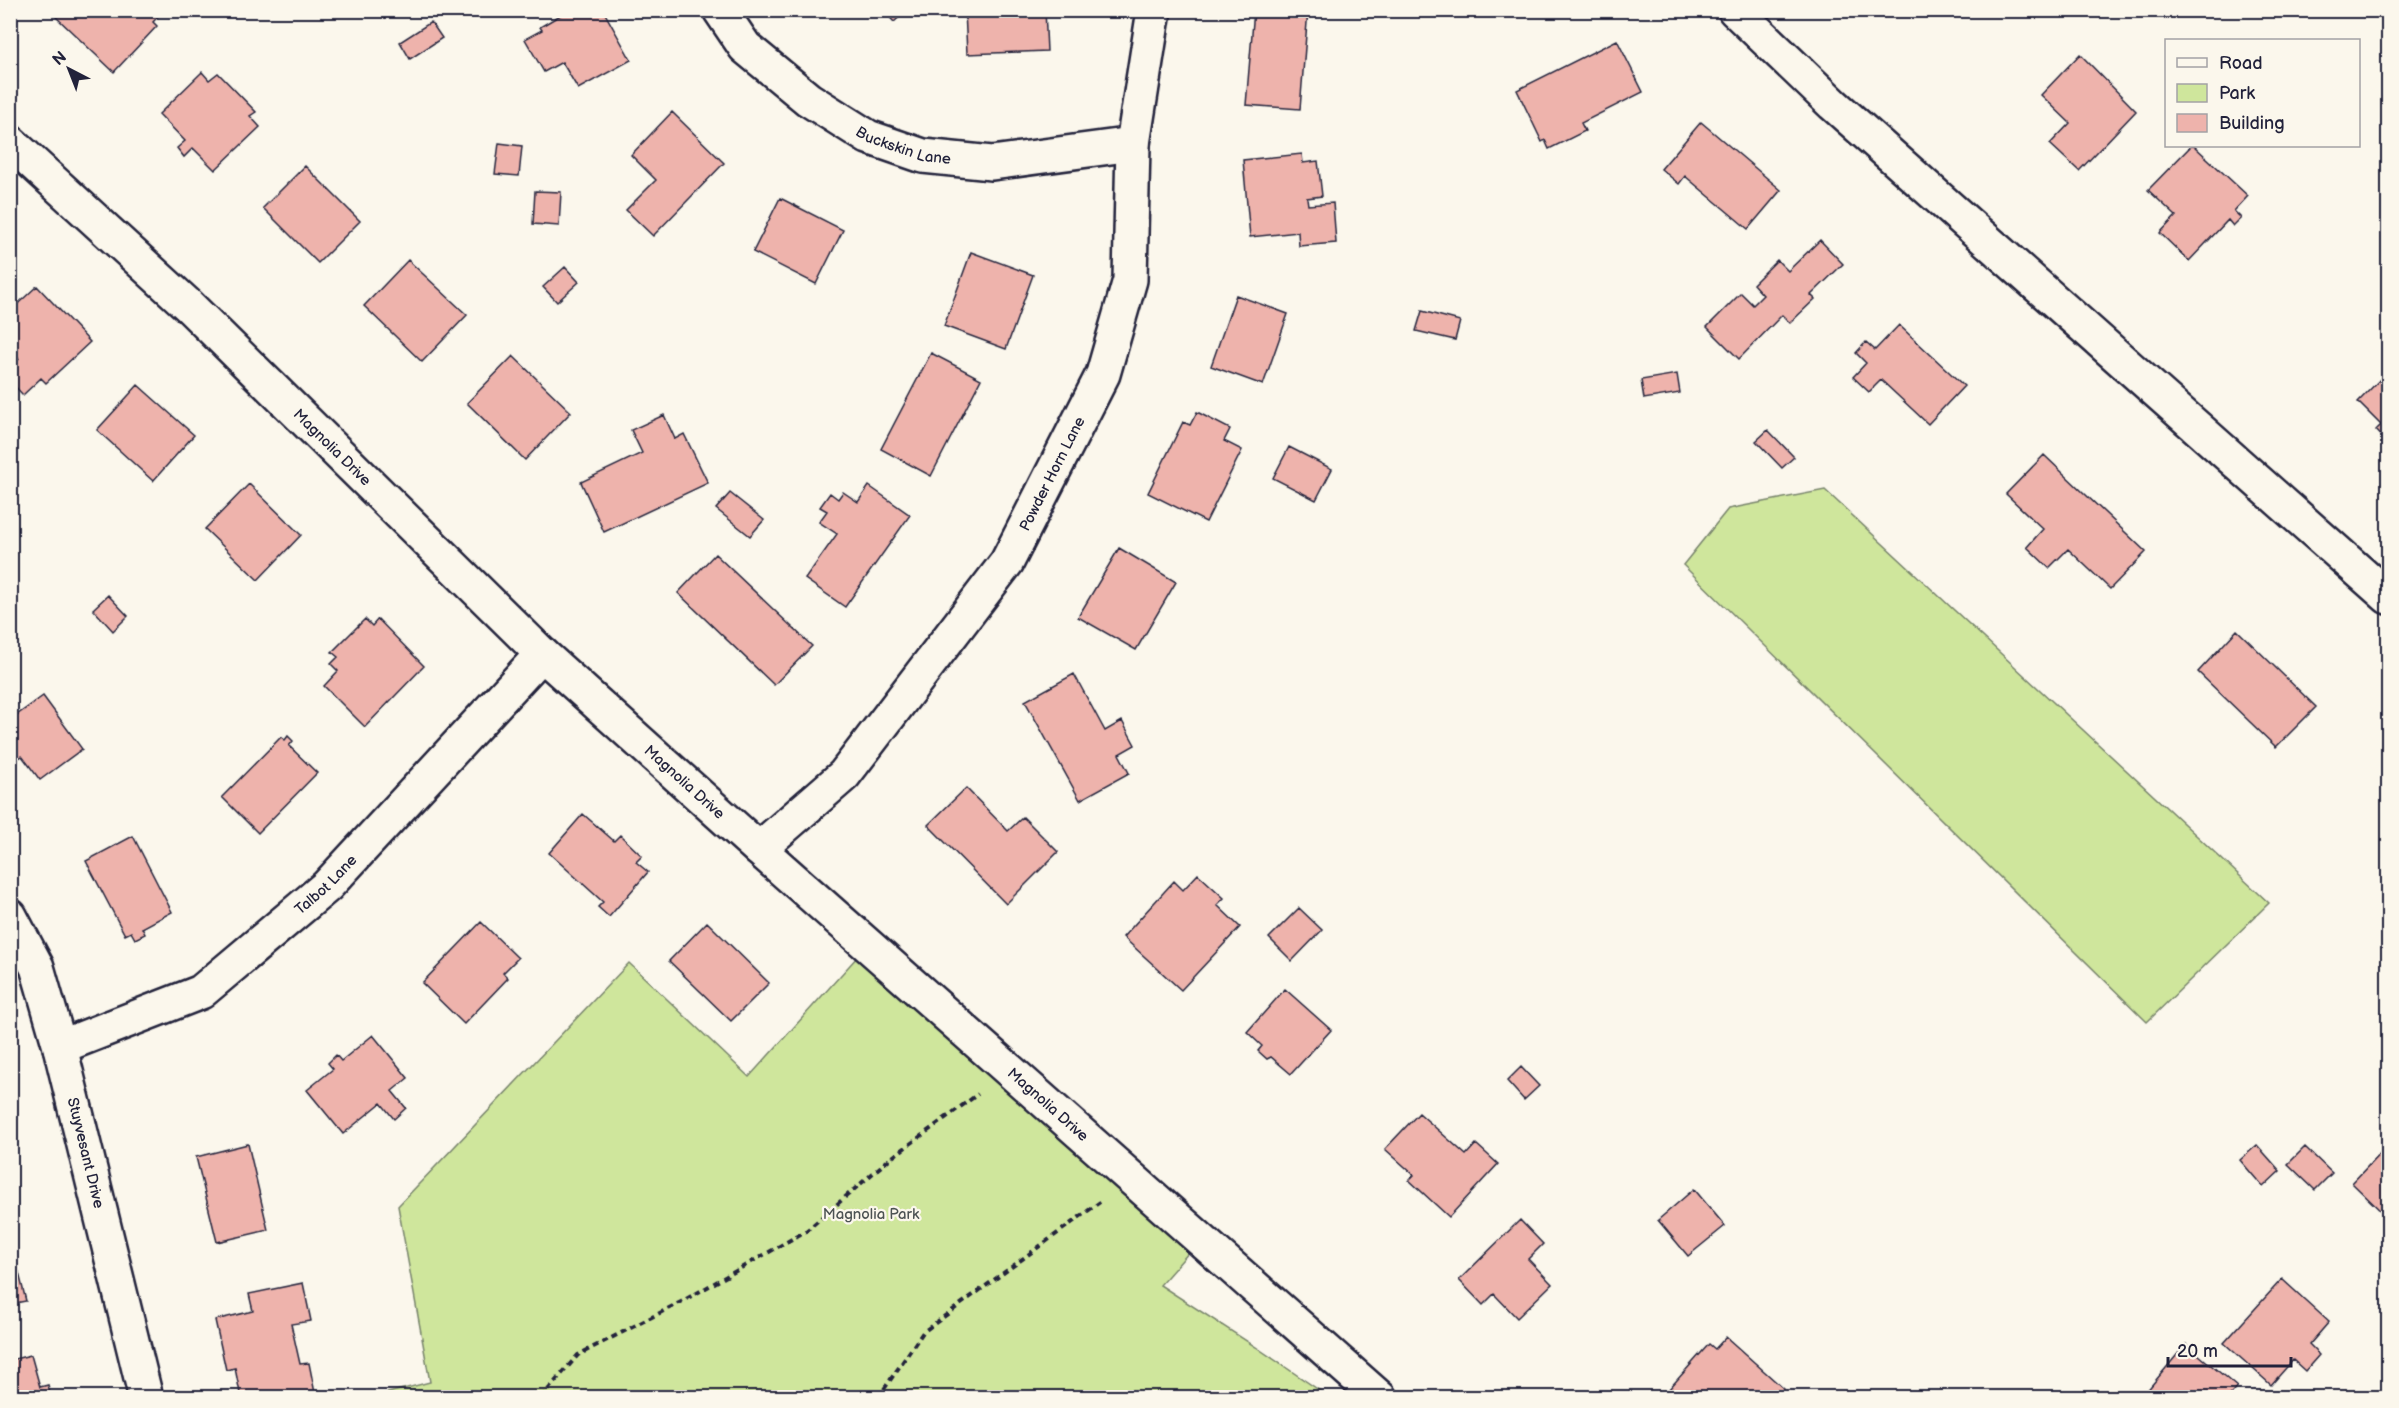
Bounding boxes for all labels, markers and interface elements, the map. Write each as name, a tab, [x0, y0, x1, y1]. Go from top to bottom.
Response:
north arrow	[39, 39, 99, 99]
legend	[2165, 39, 2360, 147]
text: N	[49, 48, 71, 70]
text: Road	[2219, 53, 2263, 74]
text: Park	[2219, 83, 2255, 104]
text: Building	[2219, 113, 2285, 134]
street label: Buckskin Lane	[852, 122, 952, 168]
street label: Magnolia Drive	[289, 405, 375, 490]
street label: Powder Horn Lane	[1015, 413, 1089, 534]
street label: Magnolia Drive	[640, 741, 729, 823]
street label: Talbot Lane	[291, 851, 361, 919]
street label: Magnolia Drive	[1004, 1064, 1093, 1145]
street label: Stuyvesant Drive	[63, 1096, 109, 1210]
park label: Magnolia Park	[823, 1205, 920, 1224]
scale bar	[2168, 1330, 2291, 1368]
text: 20 m	[2177, 1341, 2218, 1362]

